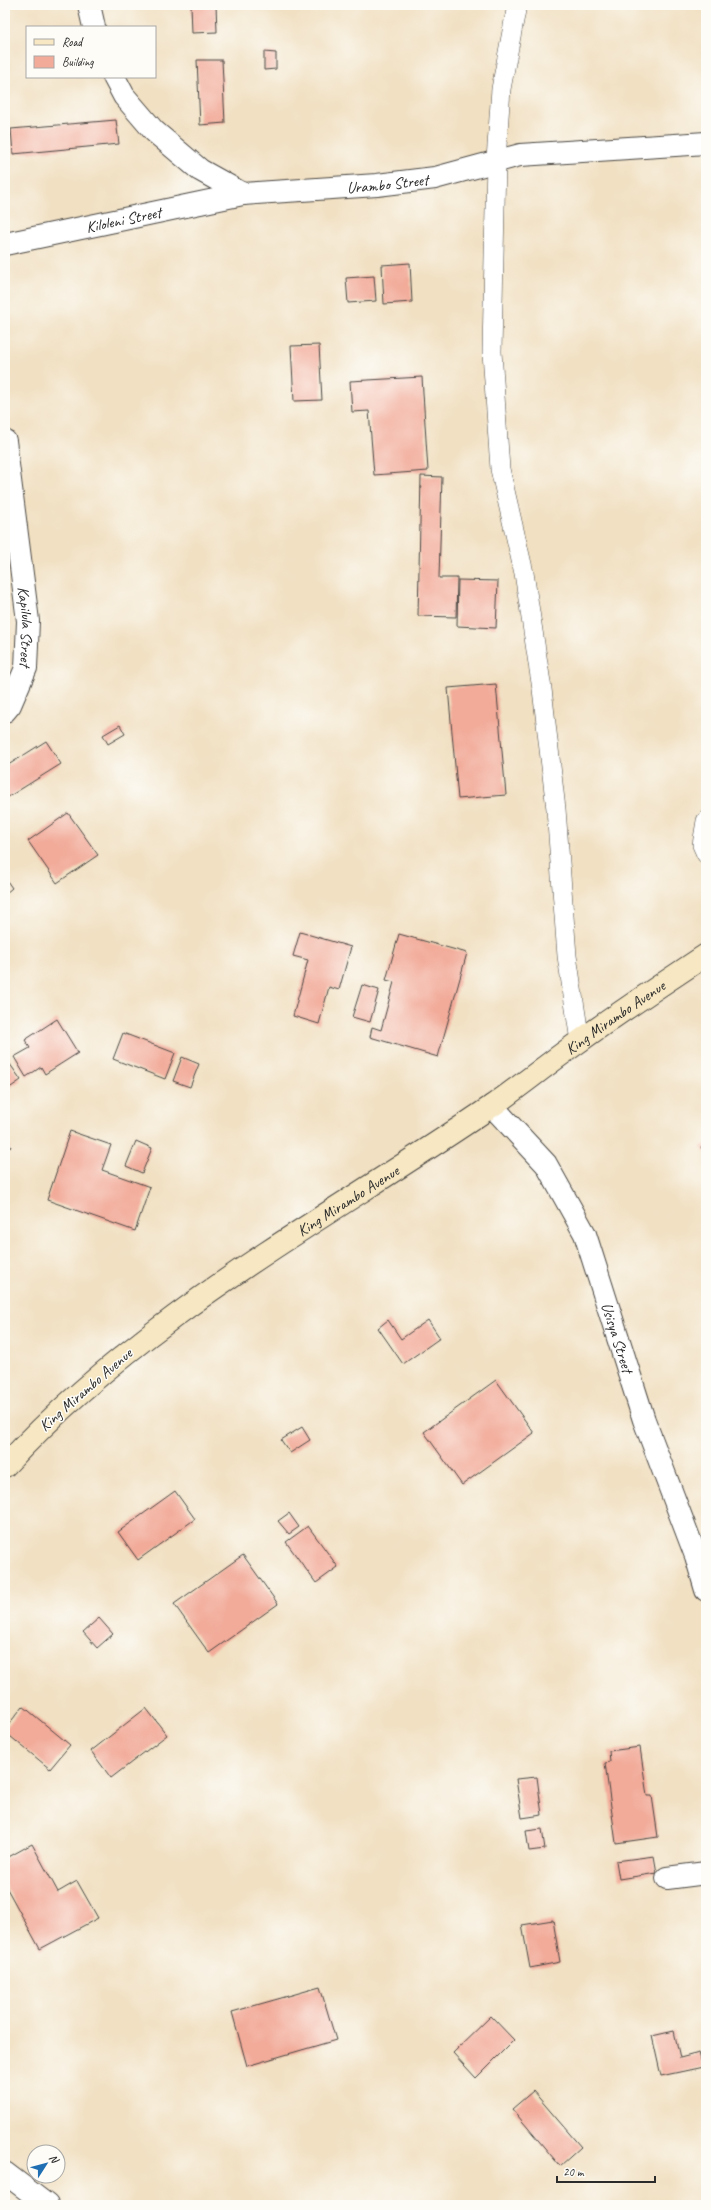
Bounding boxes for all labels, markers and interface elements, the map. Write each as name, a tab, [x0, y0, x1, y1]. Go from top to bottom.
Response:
legend	[26, 26, 156, 78]
text: Road	[62, 34, 84, 50]
text: Building	[62, 54, 94, 70]
street label: Urambo Street	[346, 170, 432, 198]
street label: Kiloleni Street	[84, 202, 166, 238]
street label: Kapilula Street	[13, 585, 37, 670]
street label: King Mirambo Avenue	[561, 975, 671, 1059]
street label: King Mirambo Avenue	[293, 1160, 404, 1241]
street label: Usisya Street	[596, 1300, 638, 1378]
street label: King Mirambo Avenue	[35, 1343, 138, 1436]
north arrow	[26, 2144, 66, 2184]
text: N	[46, 2151, 63, 2167]
scale bar	[557, 2158, 655, 2184]
text: 20 m	[563, 2164, 585, 2180]

